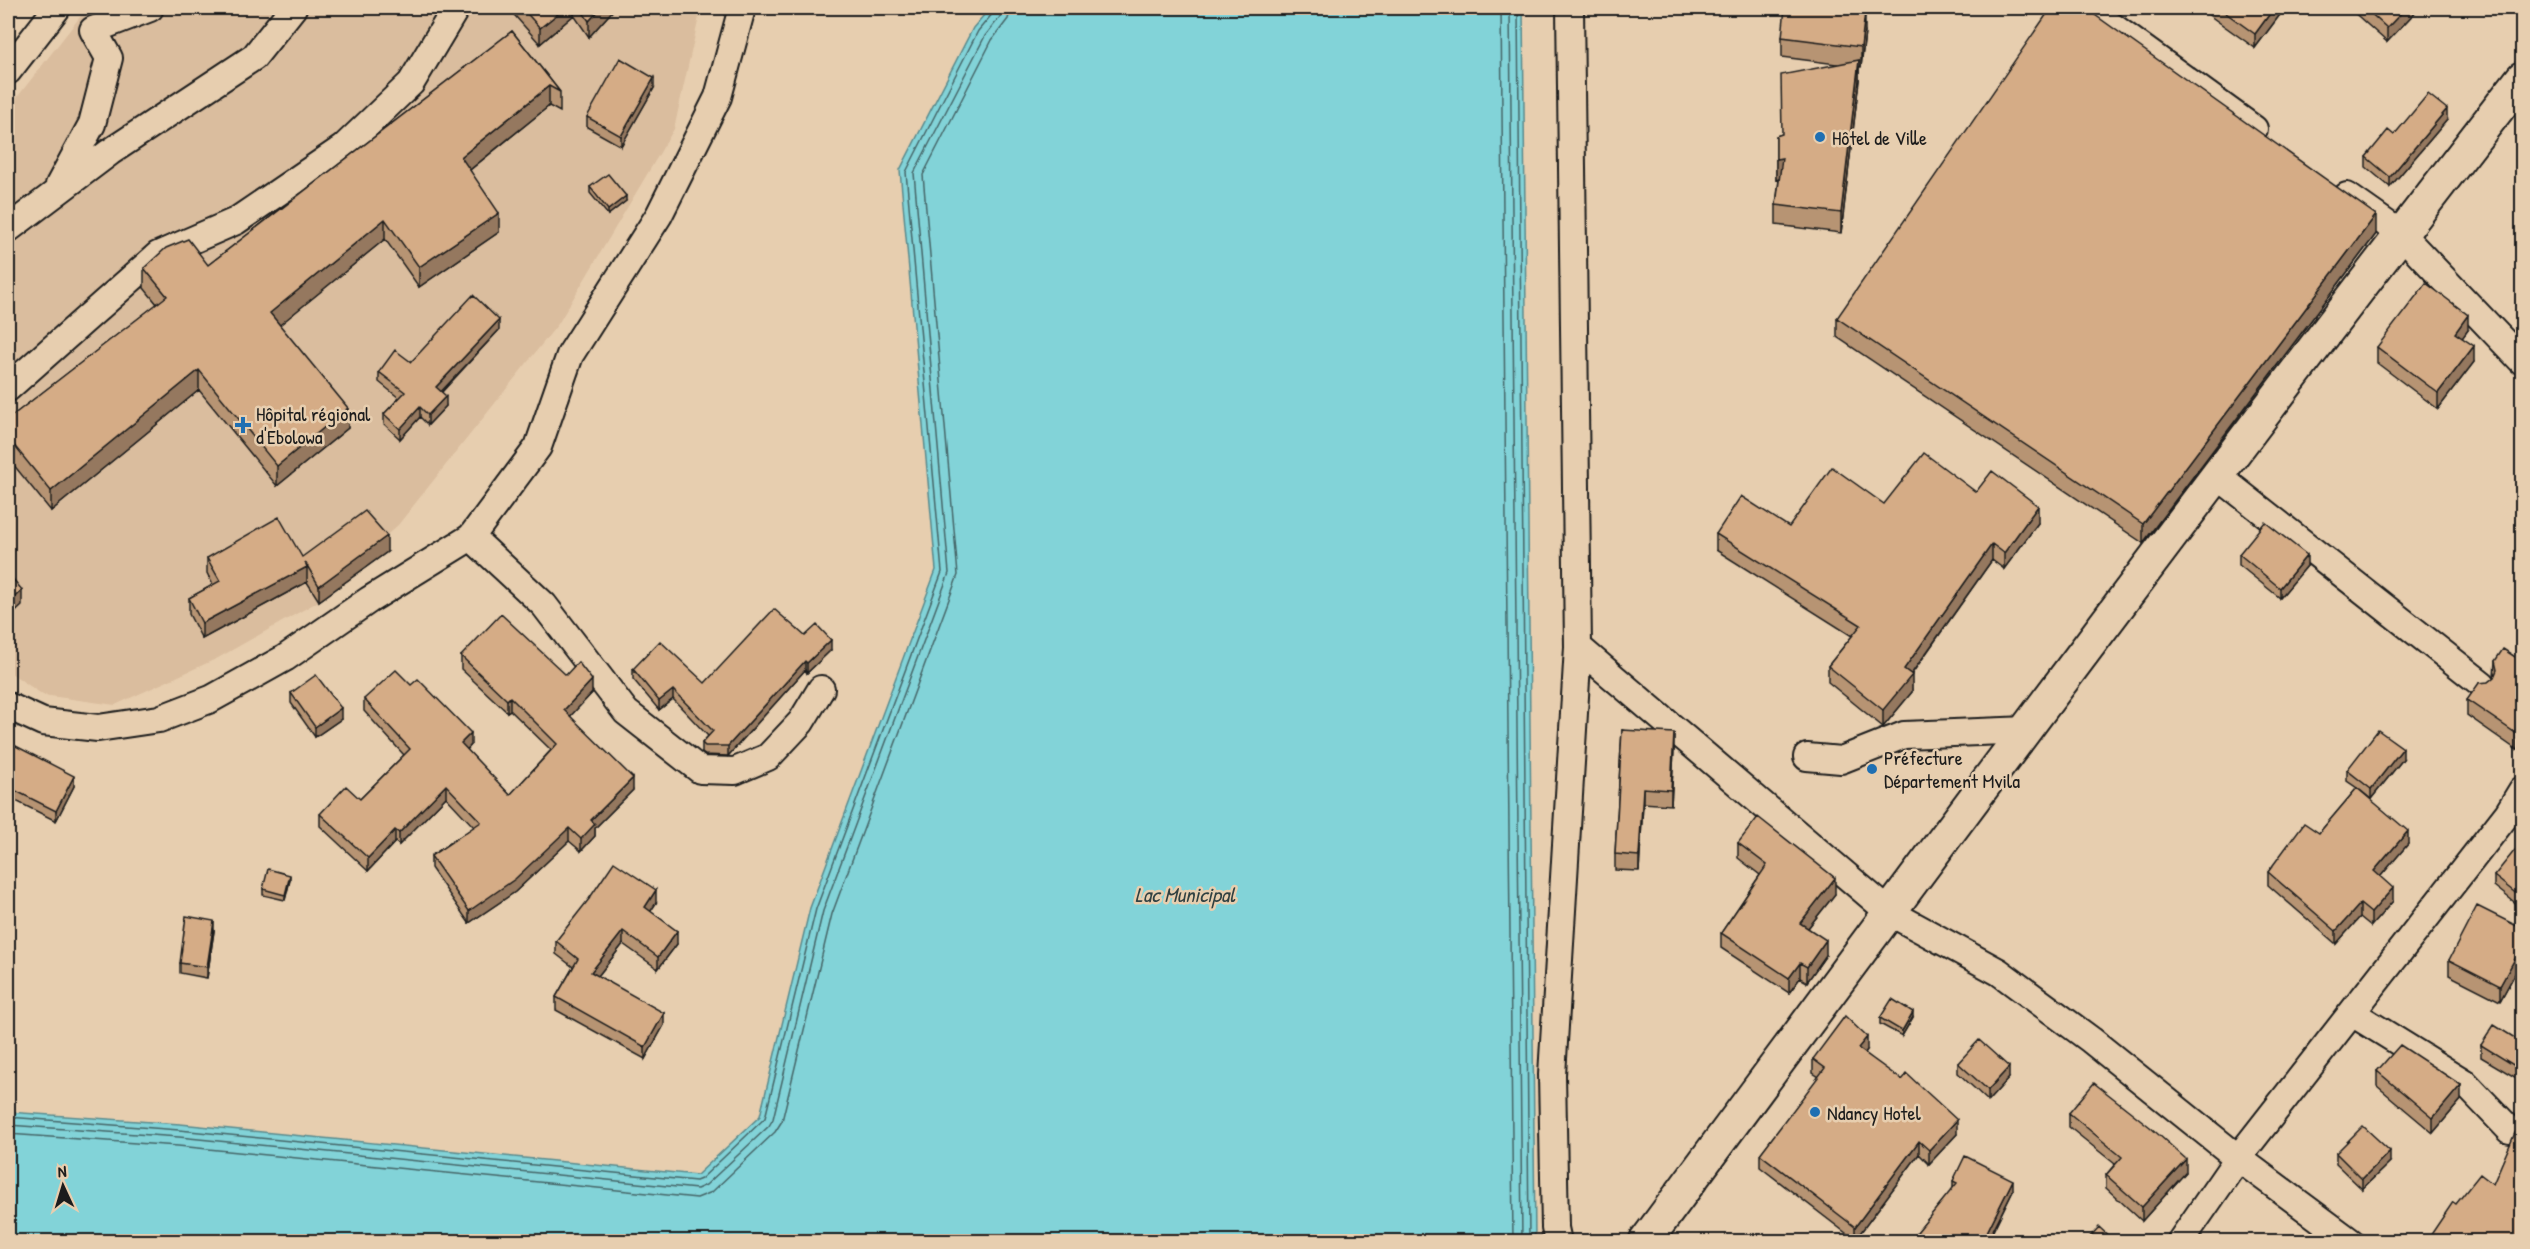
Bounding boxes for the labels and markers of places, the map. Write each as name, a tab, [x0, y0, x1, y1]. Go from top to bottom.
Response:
place label: Hôtel de Ville	[1832, 124, 1927, 151]
marker: Hôtel de Ville	[1813, 130, 1827, 144]
place label: Hôpital régional d'Ebolowa	[256, 400, 371, 450]
marker: Hôpital régional d'Ebolowa	[234, 416, 252, 434]
place label: Préfecture Département Mvila	[1884, 744, 2020, 794]
marker: Préfecture Département Mvila	[1865, 762, 1879, 776]
place label: Ndancy Hotel	[1827, 1099, 1921, 1126]
marker: Ndancy Hotel	[1808, 1105, 1822, 1119]

